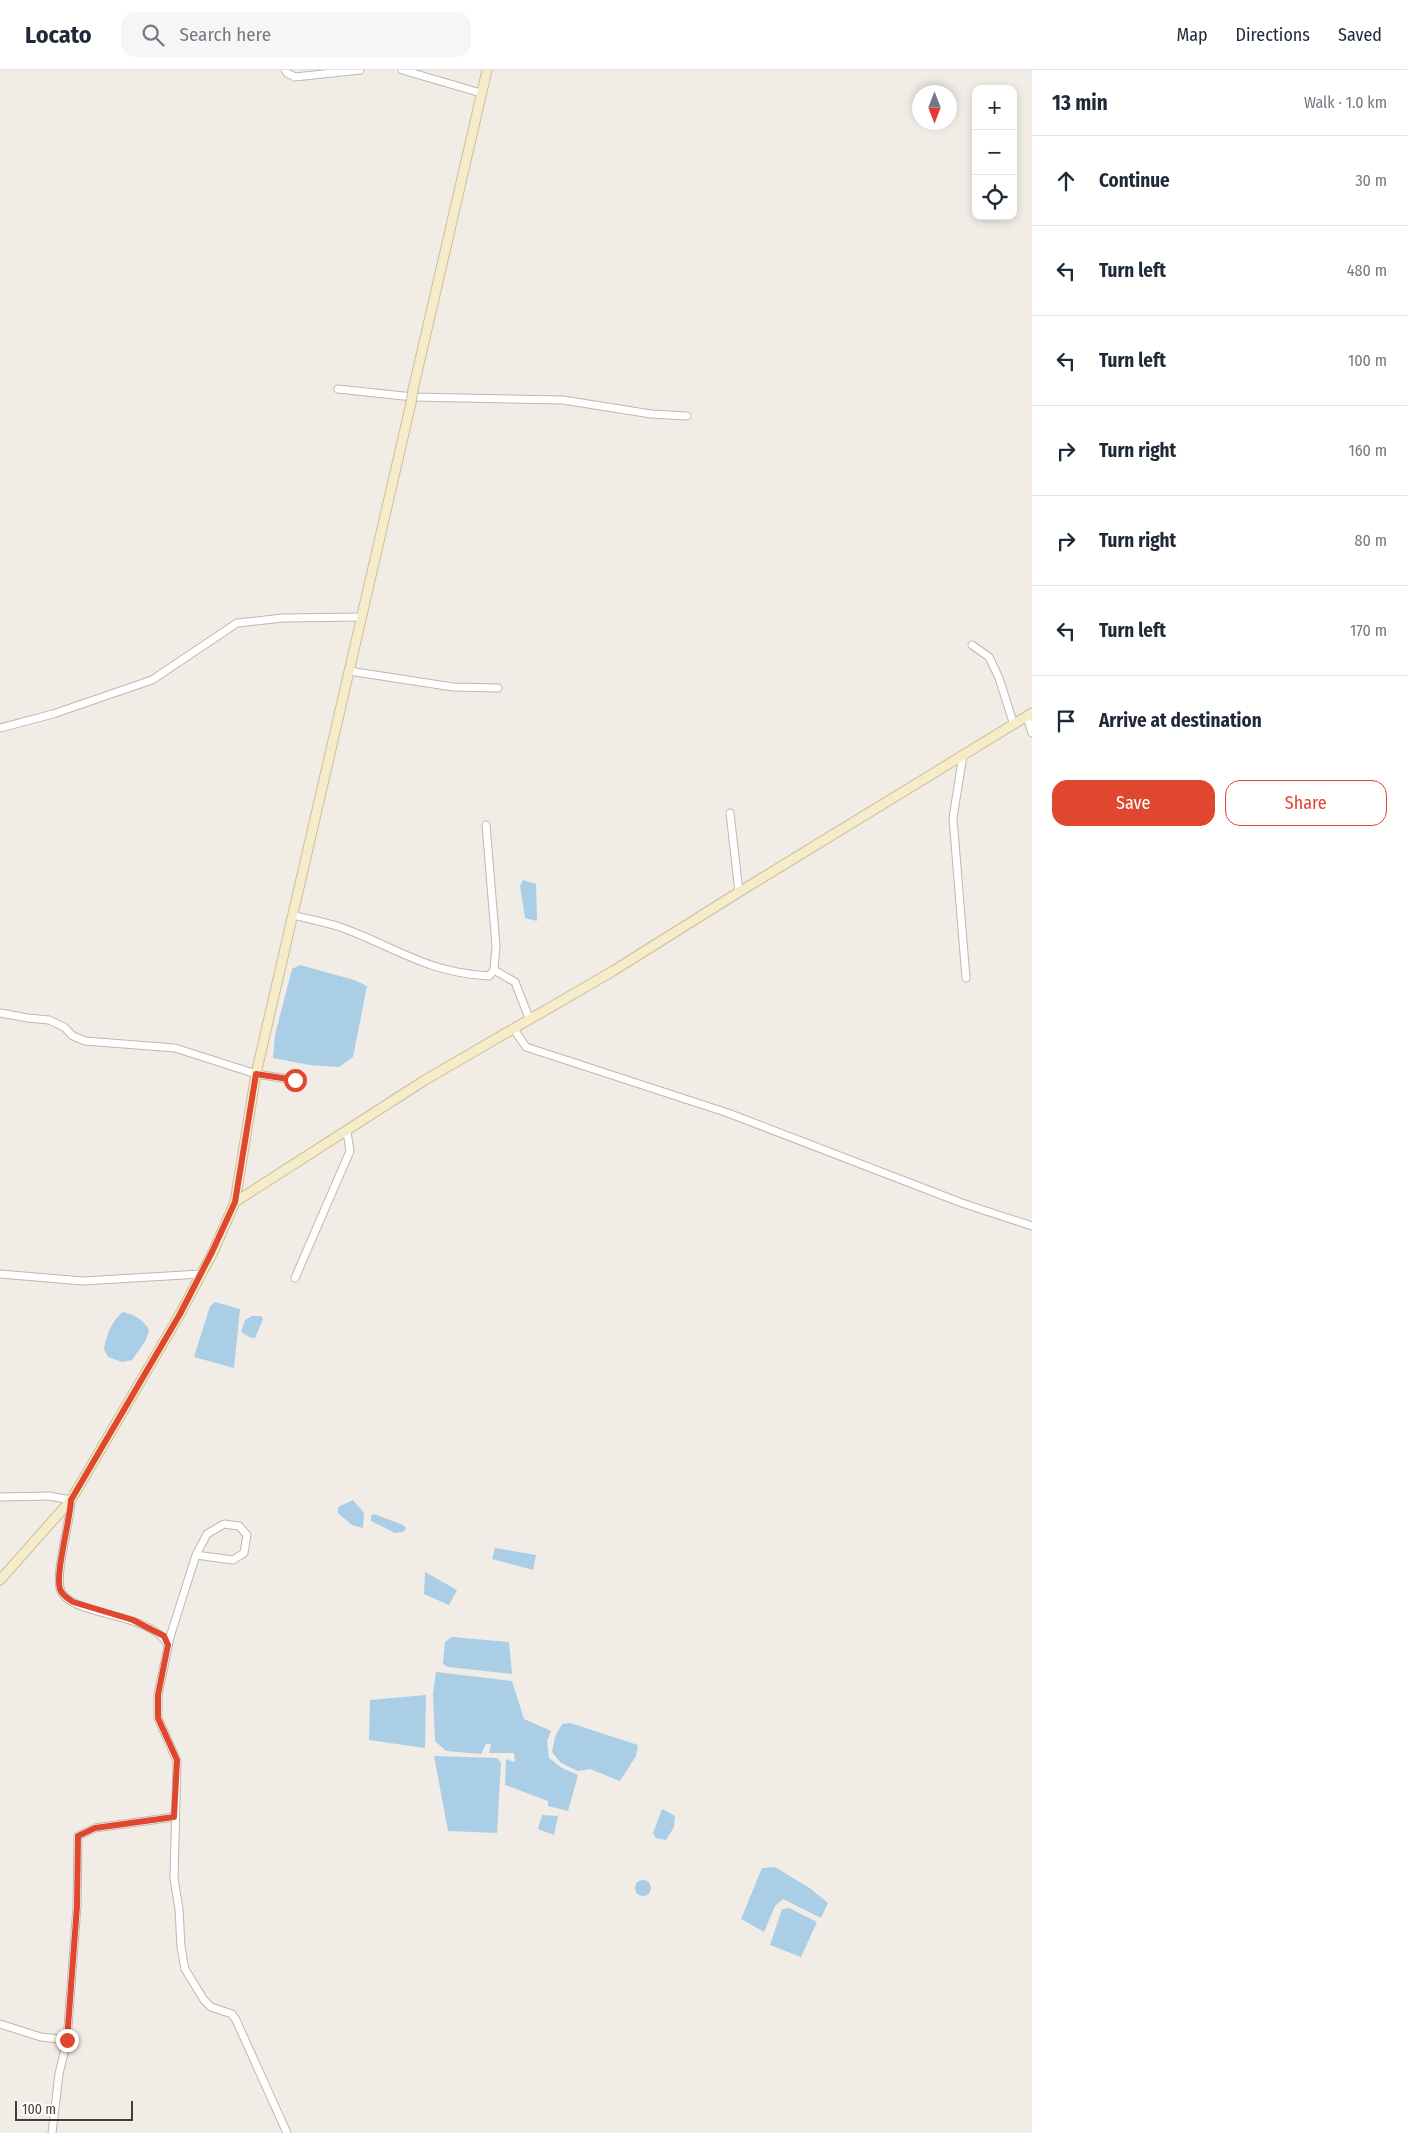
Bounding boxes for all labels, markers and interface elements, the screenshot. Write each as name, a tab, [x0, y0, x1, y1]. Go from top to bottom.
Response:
search box	[121, 12, 471, 57]
text: Locato	[25, 21, 91, 49]
icon: search	[139, 21, 167, 49]
text: Search here	[179, 23, 271, 46]
text: Map	[1176, 24, 1208, 46]
text: Directions	[1236, 24, 1310, 46]
text: Saved	[1338, 24, 1382, 46]
north arrow	[912, 85, 957, 130]
map controls	[972, 85, 1017, 220]
button: +	[972, 85, 1017, 130]
text: 13 min	[1052, 90, 1108, 116]
text: Walk · 1.0 km	[1304, 93, 1387, 112]
button: −	[972, 130, 1017, 175]
icon: ahead	[1052, 167, 1080, 195]
text: Continue	[1099, 169, 1170, 192]
text: 30 m	[1355, 171, 1387, 190]
button: locate	[972, 175, 1017, 220]
icon: left	[1052, 257, 1080, 285]
text: Turn left	[1099, 259, 1166, 282]
text: 480 m	[1347, 261, 1387, 280]
icon: left	[1052, 347, 1080, 375]
text: Turn left	[1099, 349, 1166, 372]
text: 100 m	[1348, 351, 1387, 370]
icon: right	[1052, 437, 1080, 465]
text: Turn right	[1099, 439, 1176, 462]
text: 160 m	[1348, 441, 1387, 460]
icon: right	[1052, 527, 1080, 555]
text: Turn right	[1099, 529, 1176, 552]
text: 80 m	[1355, 531, 1387, 550]
icon: left	[1052, 617, 1080, 645]
text: Turn left	[1099, 619, 1166, 642]
text: 170 m	[1350, 621, 1387, 640]
icon: arrive	[1052, 707, 1080, 735]
text: Arrive at destination	[1099, 709, 1262, 732]
button: Save	[1052, 780, 1215, 826]
button: Share	[1225, 780, 1387, 826]
route start	[284, 1069, 307, 1092]
route end	[56, 2029, 79, 2052]
scale bar	[15, 2098, 132, 2121]
text: 100 m	[22, 2101, 56, 2118]

